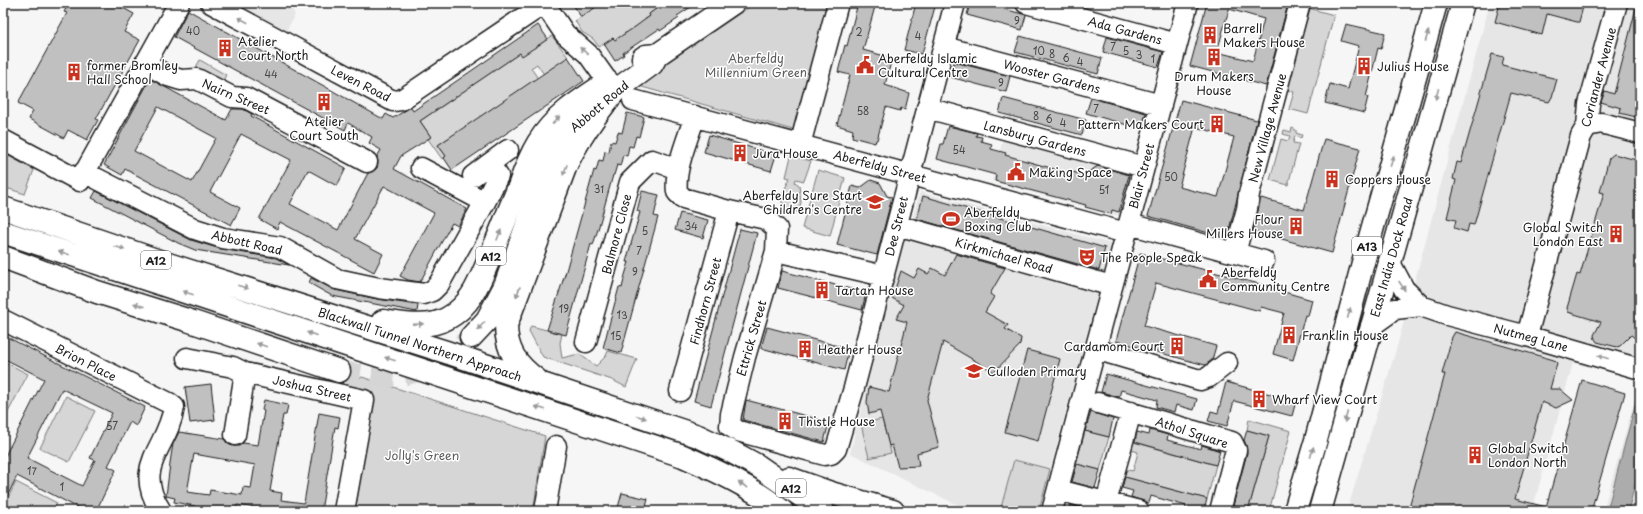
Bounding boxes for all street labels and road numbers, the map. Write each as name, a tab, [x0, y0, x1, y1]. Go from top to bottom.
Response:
street label: Ada Gardens	[1086, 11, 1165, 49]
street label: Coriander Avenue	[1576, 25, 1620, 129]
street label: Wooster Gardens	[1002, 54, 1103, 98]
street label: Leven Road	[328, 60, 394, 106]
street label: New Village Avenue	[1244, 71, 1290, 185]
street label: Nairn Street	[199, 74, 273, 118]
street label: Abbott Road	[566, 76, 632, 136]
street label: Lansbury Gardens	[982, 116, 1089, 161]
street label: Blair Street	[1124, 141, 1158, 211]
street label: Aberfeldy Street	[832, 145, 928, 187]
street label: Balmore Close	[597, 192, 635, 276]
street label: Dee Street	[880, 194, 912, 258]
street label: East India Dock Road	[1365, 195, 1417, 319]
street label: Abbott Road	[210, 225, 284, 259]
street label: Kirkmichael Road	[953, 232, 1055, 278]
road number: A13	[1352, 237, 1382, 255]
road number: A12	[476, 247, 506, 265]
road number: A12	[141, 251, 171, 269]
street label: Findhorn Street	[685, 255, 725, 347]
street label: Ettrick Street	[732, 298, 770, 378]
street label: Blackwall Tunnel Northern Approach	[316, 302, 524, 386]
street label: Nutmeg Lane	[1492, 318, 1570, 356]
street label: Brion Place	[52, 339, 120, 385]
street label: Joshua Street	[271, 370, 354, 406]
street label: Athol Square	[1153, 412, 1231, 452]
road number: A12	[776, 479, 806, 497]

